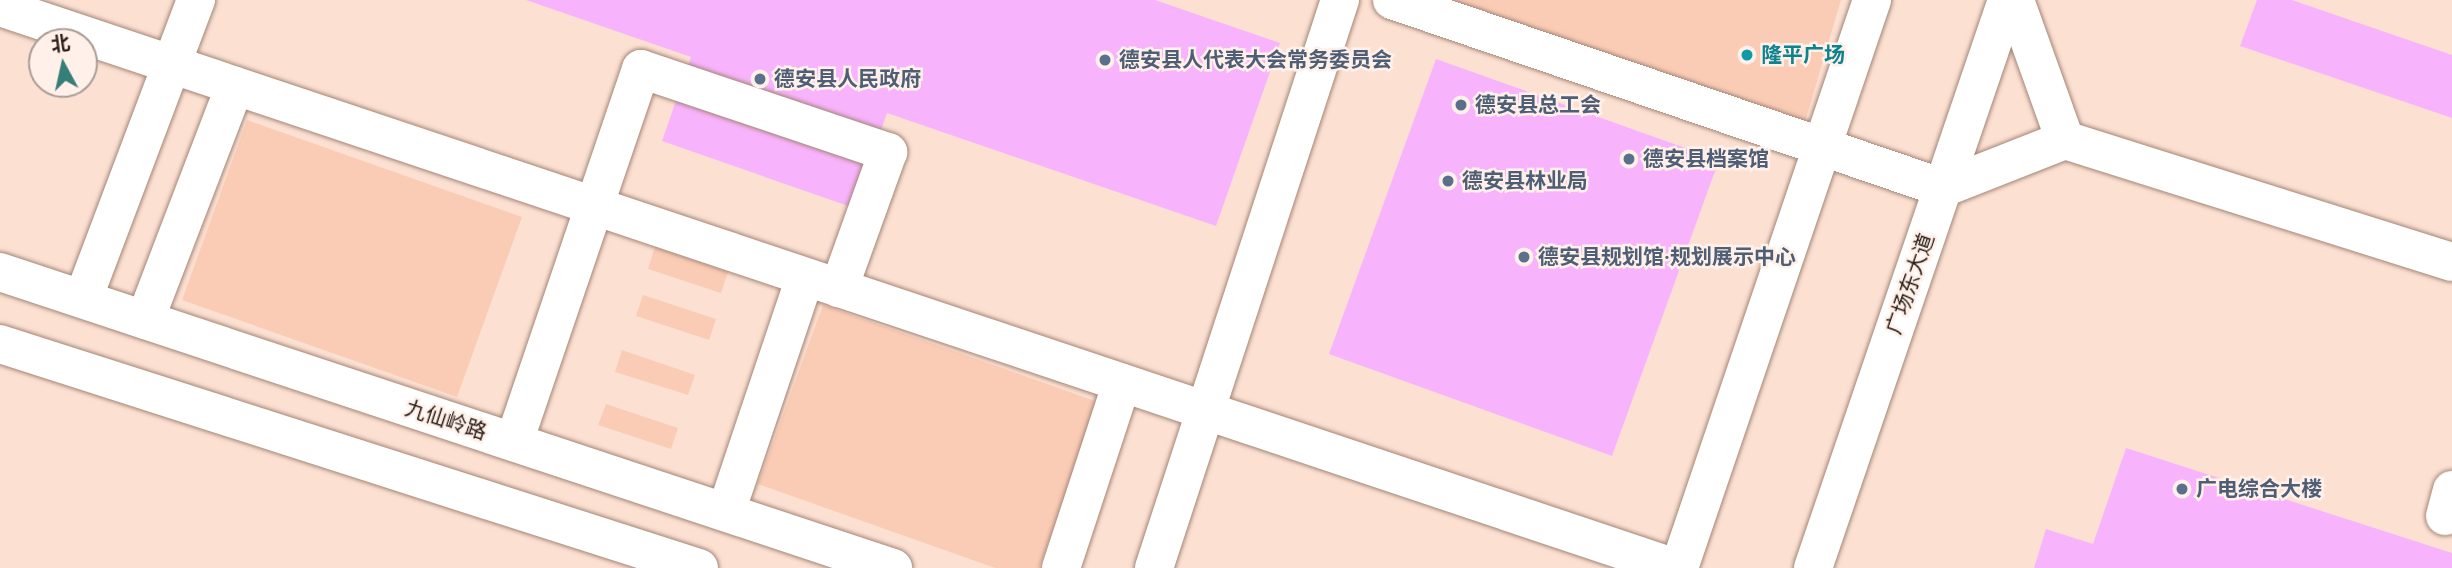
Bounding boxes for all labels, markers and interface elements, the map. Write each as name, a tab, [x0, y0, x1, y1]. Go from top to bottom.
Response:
north arrow	[28, 28, 98, 98]
text: 北	[49, 31, 71, 56]
place label: 隆平广场	[1761, 42, 1845, 68]
place label: 德安县人代表大会常务委员会	[1119, 47, 1392, 73]
marker: 隆平广场	[1739, 47, 1755, 63]
marker: 德安县人代表大会常务委员会	[1097, 52, 1113, 68]
place label: 德安县人民政府	[774, 66, 921, 92]
marker: 德安县人民政府	[752, 71, 768, 87]
place label: 德安县总工会	[1475, 92, 1601, 118]
marker: 德安县总工会	[1453, 97, 1469, 113]
place label: 德安县档案馆	[1643, 146, 1769, 172]
marker: 德安县档案馆	[1621, 151, 1637, 167]
place label: 德安县林业局	[1462, 168, 1588, 194]
marker: 德安县林业局	[1440, 173, 1456, 189]
street label: 广场东大道	[1881, 230, 1939, 338]
place label: 德安县规划馆·规划展示中心	[1538, 244, 1796, 270]
marker: 德安县规划馆·规划展示中心	[1516, 249, 1532, 265]
street label: 九仙岭路	[402, 395, 490, 445]
place label: 广电综合大楼	[2196, 476, 2322, 502]
marker: 广电综合大楼	[2174, 481, 2190, 497]

